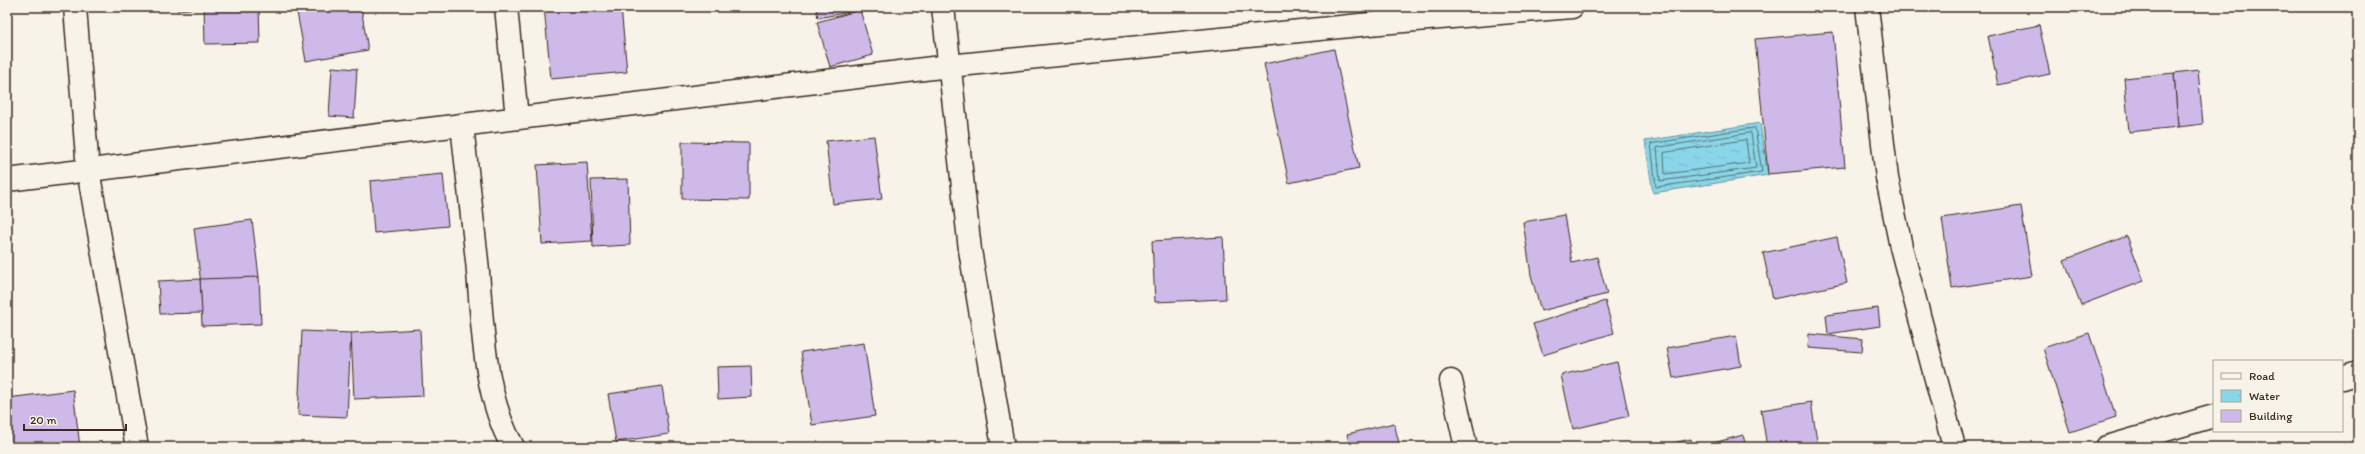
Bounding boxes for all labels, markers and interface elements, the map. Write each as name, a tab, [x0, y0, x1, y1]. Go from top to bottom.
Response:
legend	[2213, 360, 2343, 432]
text: Road	[2249, 369, 2275, 383]
text: Water	[2249, 389, 2280, 403]
scale bar	[24, 406, 126, 432]
text: Building	[2249, 409, 2293, 423]
text: 20 m	[30, 413, 57, 427]

